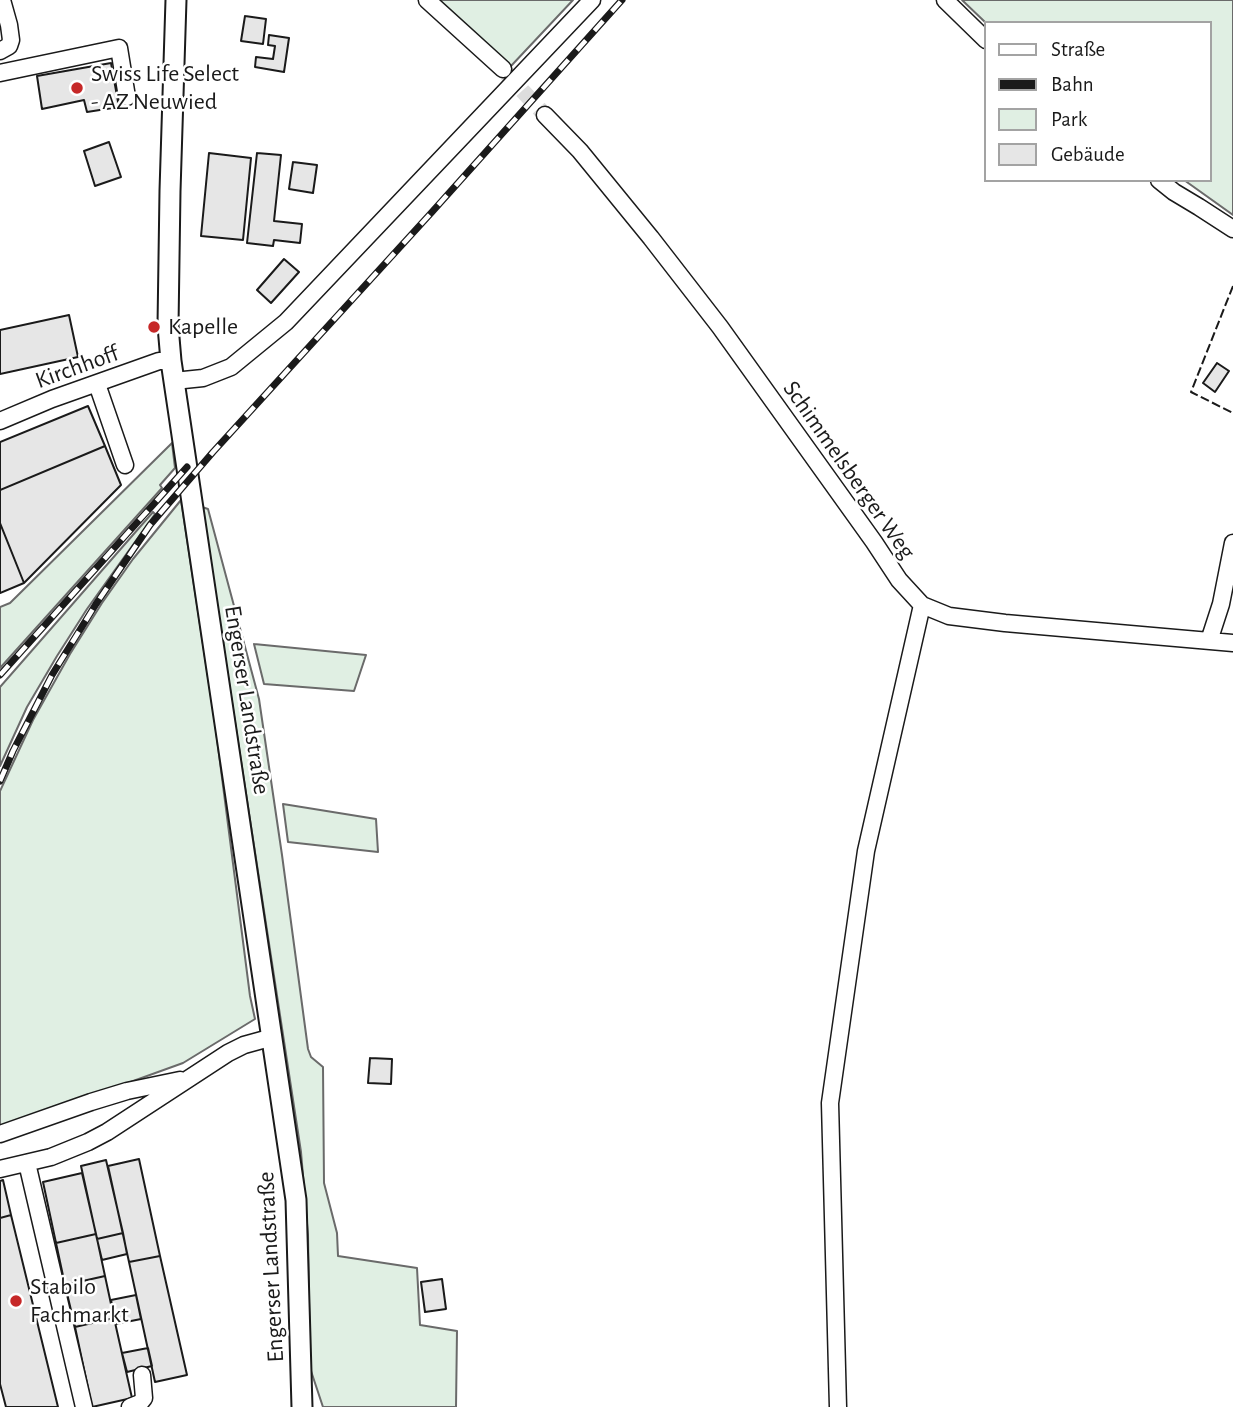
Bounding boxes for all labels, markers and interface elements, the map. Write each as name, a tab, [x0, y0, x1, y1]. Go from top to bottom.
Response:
legend	[984, 21, 1212, 182]
text: Straße	[1051, 39, 1105, 60]
place label: Swiss Life Select - AZ Neuwied	[91, 60, 239, 116]
text: Bahn	[1051, 74, 1094, 95]
marker: Swiss Life Select - AZ Neuwied	[69, 80, 85, 96]
text: Park	[1051, 109, 1087, 130]
text: Gebäude	[1051, 144, 1125, 165]
place label: Kapelle	[168, 313, 238, 341]
marker: Kapelle	[146, 319, 162, 335]
street label: Kirchhoff	[31, 339, 123, 395]
street label: Schimmelsberger Weg	[777, 375, 921, 565]
street label: Engerser Landstraße	[218, 603, 276, 797]
street label: Engerser Landstraße	[252, 1171, 290, 1363]
place label: Stabilo Fachmarkt	[30, 1273, 129, 1329]
marker: Stabilo Fachmarkt	[8, 1293, 24, 1309]

